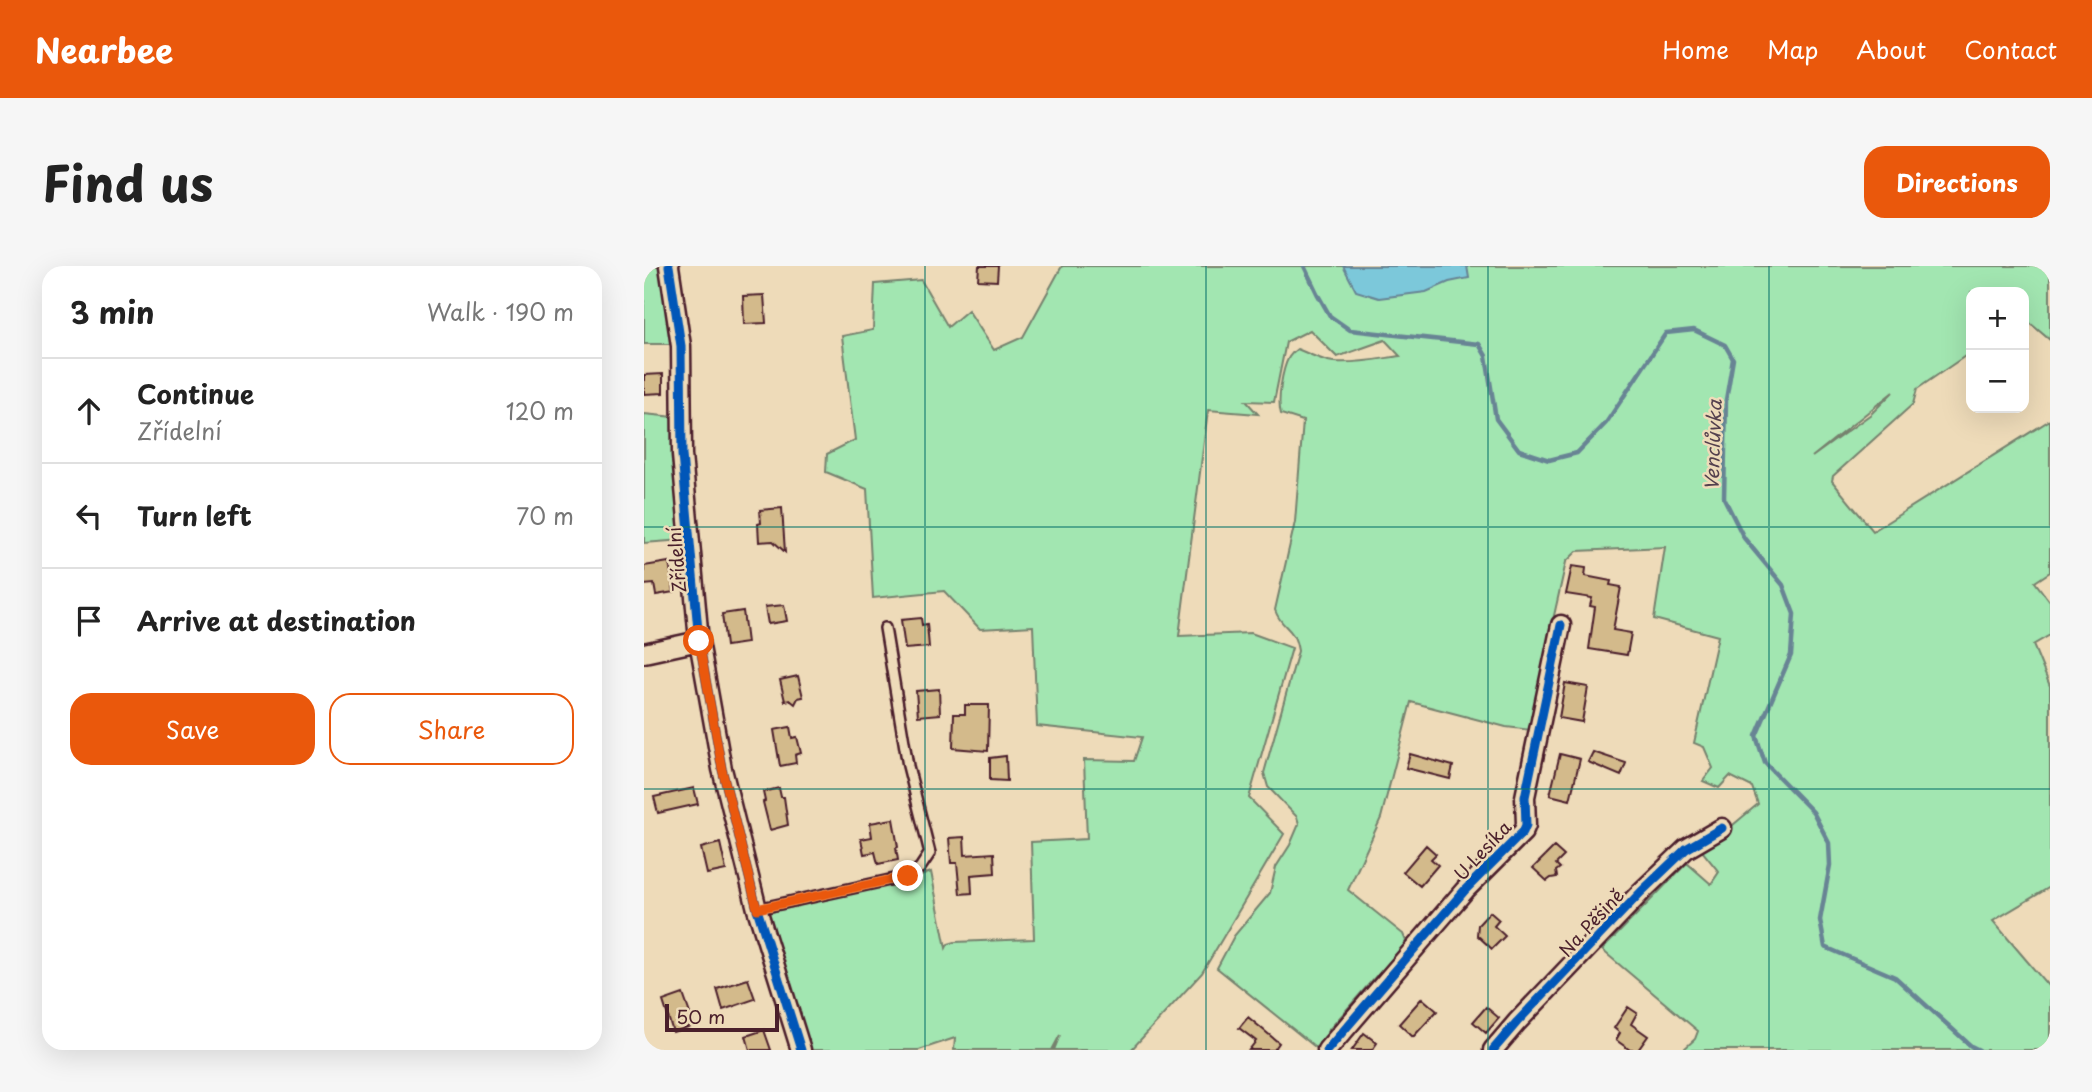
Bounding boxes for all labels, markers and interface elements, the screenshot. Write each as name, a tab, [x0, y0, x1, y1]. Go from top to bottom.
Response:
text: Nearbee	[35, 24, 173, 74]
text: Home	[1662, 31, 1729, 67]
text: Map	[1767, 31, 1818, 67]
text: About	[1856, 31, 1926, 67]
text: Contact	[1964, 31, 2057, 67]
text: Find us	[42, 145, 213, 219]
button: Directions	[1864, 146, 2050, 218]
map controls	[1966, 287, 2029, 413]
button: +	[1966, 287, 2029, 350]
text: 3 min	[70, 289, 155, 334]
text: Walk · 190 m	[427, 294, 574, 329]
button: −	[1966, 350, 2029, 413]
text: Continue	[137, 374, 254, 413]
icon: ahead	[70, 392, 108, 430]
text: 120 m	[506, 393, 574, 428]
water label: Venclůvka	[1696, 398, 1728, 491]
text: Zřídelní	[137, 413, 222, 448]
text: Turn left	[137, 496, 252, 535]
icon: left	[70, 497, 108, 535]
text: 70 m	[516, 498, 574, 533]
street label: Zřídelní	[660, 525, 692, 594]
text: Arrive at destination	[137, 601, 416, 640]
icon: arrive	[70, 602, 108, 640]
route start	[683, 625, 714, 656]
button: Save	[70, 693, 315, 765]
button: Share	[329, 693, 574, 765]
street label: U Lesíka	[1447, 813, 1518, 886]
route end	[892, 860, 923, 891]
street label: Na Pěšině	[1552, 882, 1630, 962]
scale bar	[665, 1001, 779, 1033]
text: 50 m	[676, 1002, 725, 1030]

